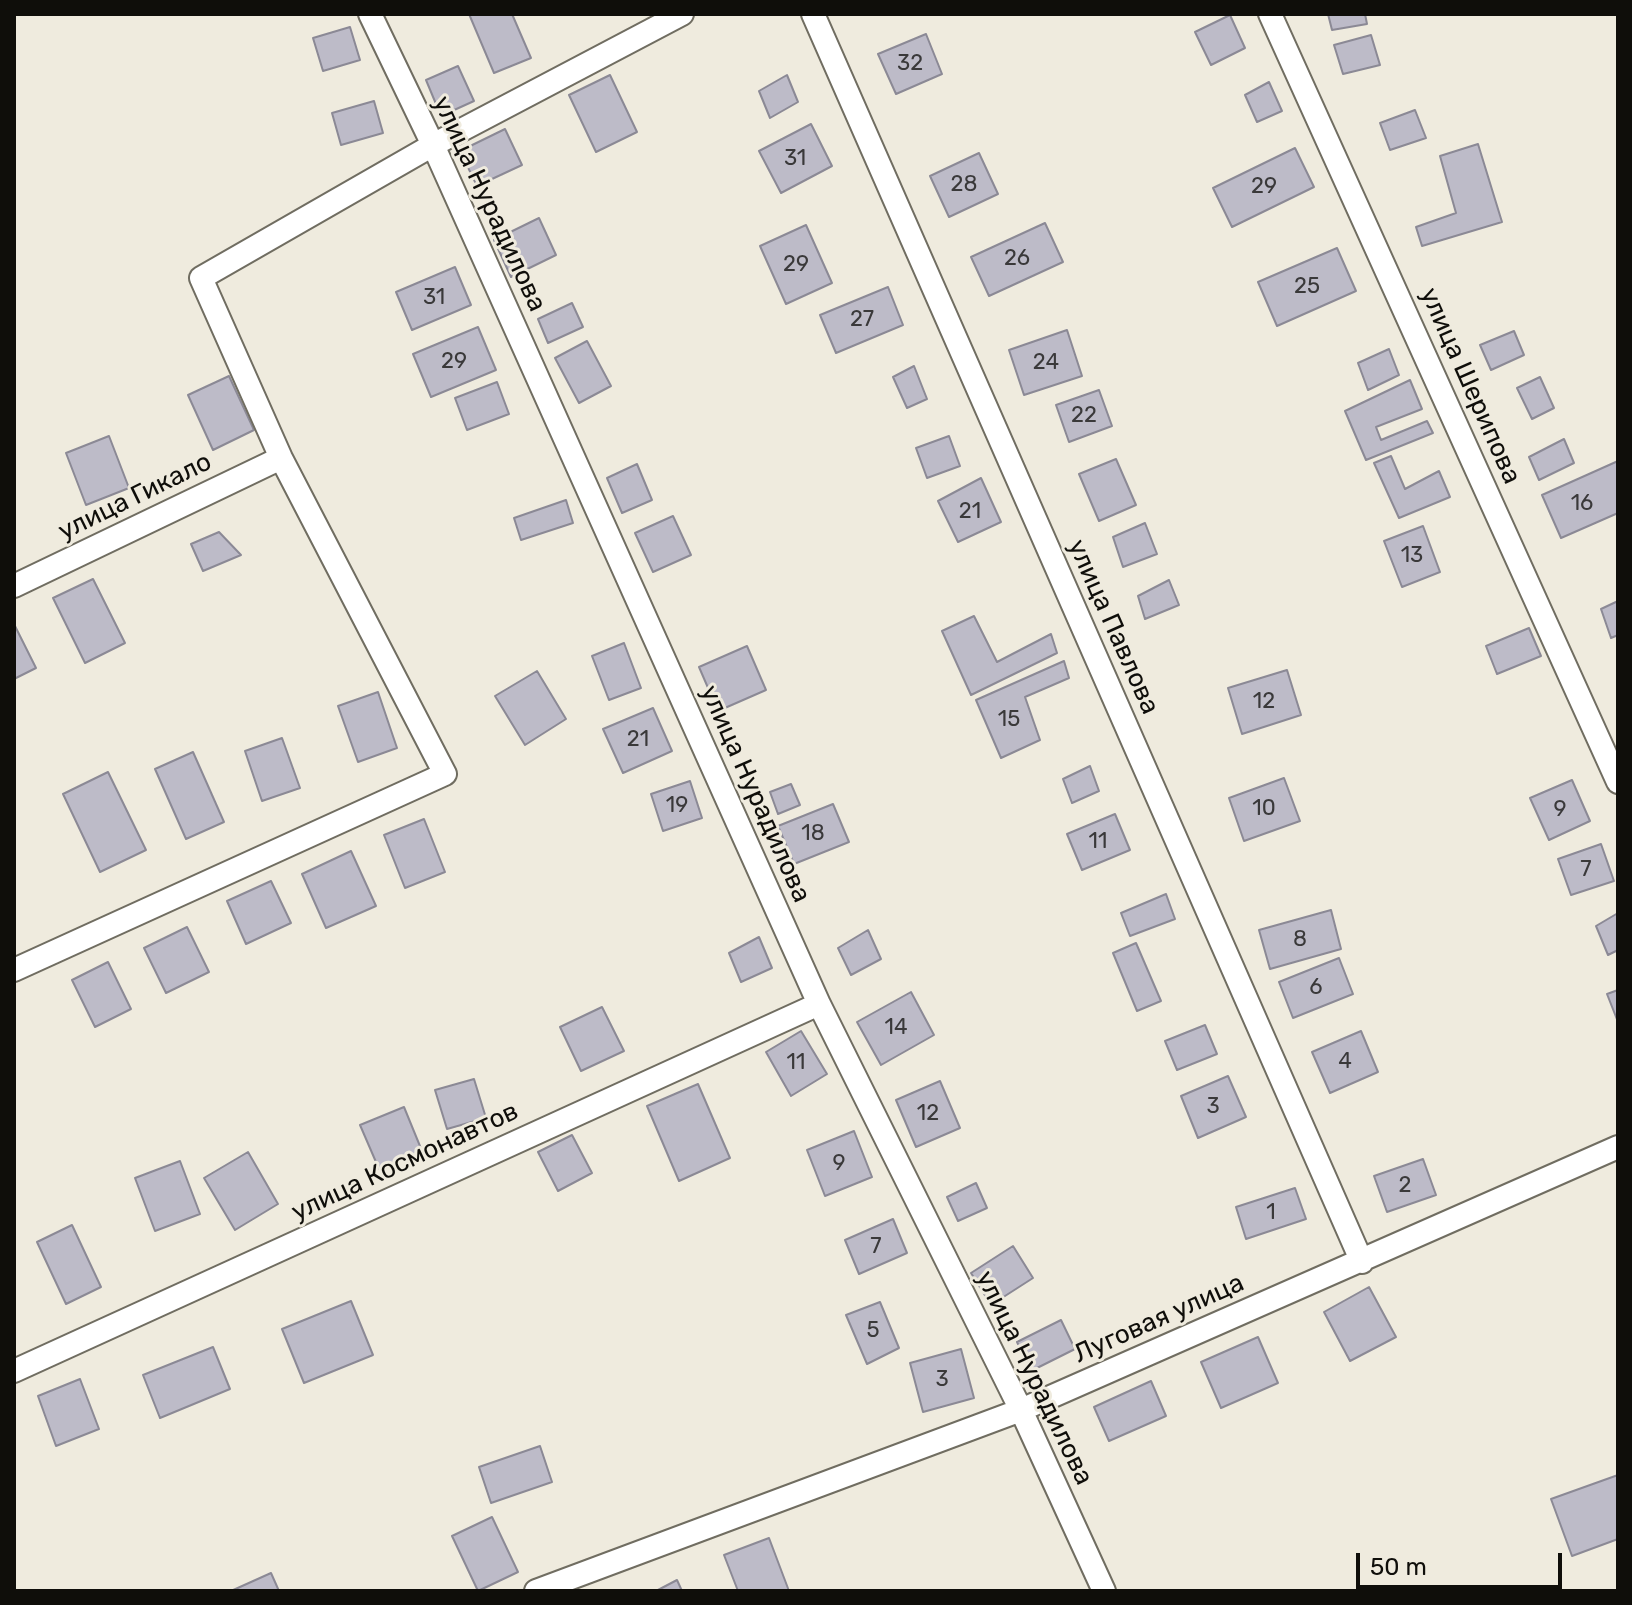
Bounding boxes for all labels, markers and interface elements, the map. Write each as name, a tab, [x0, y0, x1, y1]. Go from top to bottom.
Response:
house number: 32	[897, 51, 923, 77]
street label: улица Нурадилова	[425, 91, 553, 317]
house number: 31	[784, 146, 806, 172]
house number: 28	[951, 172, 977, 198]
house number: 29	[1251, 174, 1277, 200]
house number: 26	[1004, 246, 1030, 272]
house number: 29	[783, 252, 809, 278]
house number: 25	[1294, 274, 1320, 300]
street label: улица Шерипова	[1413, 283, 1527, 489]
house number: 31	[423, 285, 445, 311]
house number: 27	[850, 307, 874, 333]
house number: 29	[441, 349, 467, 375]
house number: 24	[1033, 350, 1059, 376]
house number: 22	[1071, 403, 1097, 429]
street label: улица Гикало	[53, 446, 217, 548]
house number: 16	[1571, 491, 1593, 517]
house number: 21	[959, 499, 981, 525]
street label: улица Павлова	[1061, 535, 1165, 719]
house number: 13	[1401, 543, 1423, 569]
street label: улица Нурадилова	[693, 681, 817, 907]
house number: 12	[1253, 689, 1275, 715]
house number: 15	[998, 707, 1020, 733]
house number: 21	[627, 727, 649, 753]
house number: 19	[666, 793, 688, 819]
house number: 10	[1252, 796, 1276, 822]
house number: 9	[1553, 797, 1567, 823]
house number: 18	[801, 821, 825, 847]
house number: 11	[1089, 829, 1107, 855]
house number: 7	[1580, 857, 1592, 883]
house number: 8	[1293, 927, 1307, 953]
house number: 6	[1309, 975, 1323, 1001]
house number: 14	[884, 1015, 908, 1041]
house number: 4	[1338, 1049, 1352, 1075]
house number: 11	[787, 1050, 805, 1076]
house number: 3	[1206, 1094, 1220, 1120]
street label: улица Космонавтов	[287, 1096, 523, 1228]
house number: 12	[917, 1101, 939, 1127]
house number: 9	[832, 1151, 846, 1177]
house number: 2	[1399, 1173, 1411, 1199]
house number: 1	[1266, 1200, 1276, 1226]
house number: 7	[870, 1234, 882, 1260]
street label: улица Нурадилова	[969, 1266, 1099, 1490]
street label: Луговая улица	[1069, 1268, 1249, 1370]
house number: 5	[866, 1318, 880, 1344]
house number: 3	[935, 1367, 949, 1393]
scale bar	[1360, 1537, 1566, 1587]
text: 50 m	[1370, 1553, 1427, 1581]

